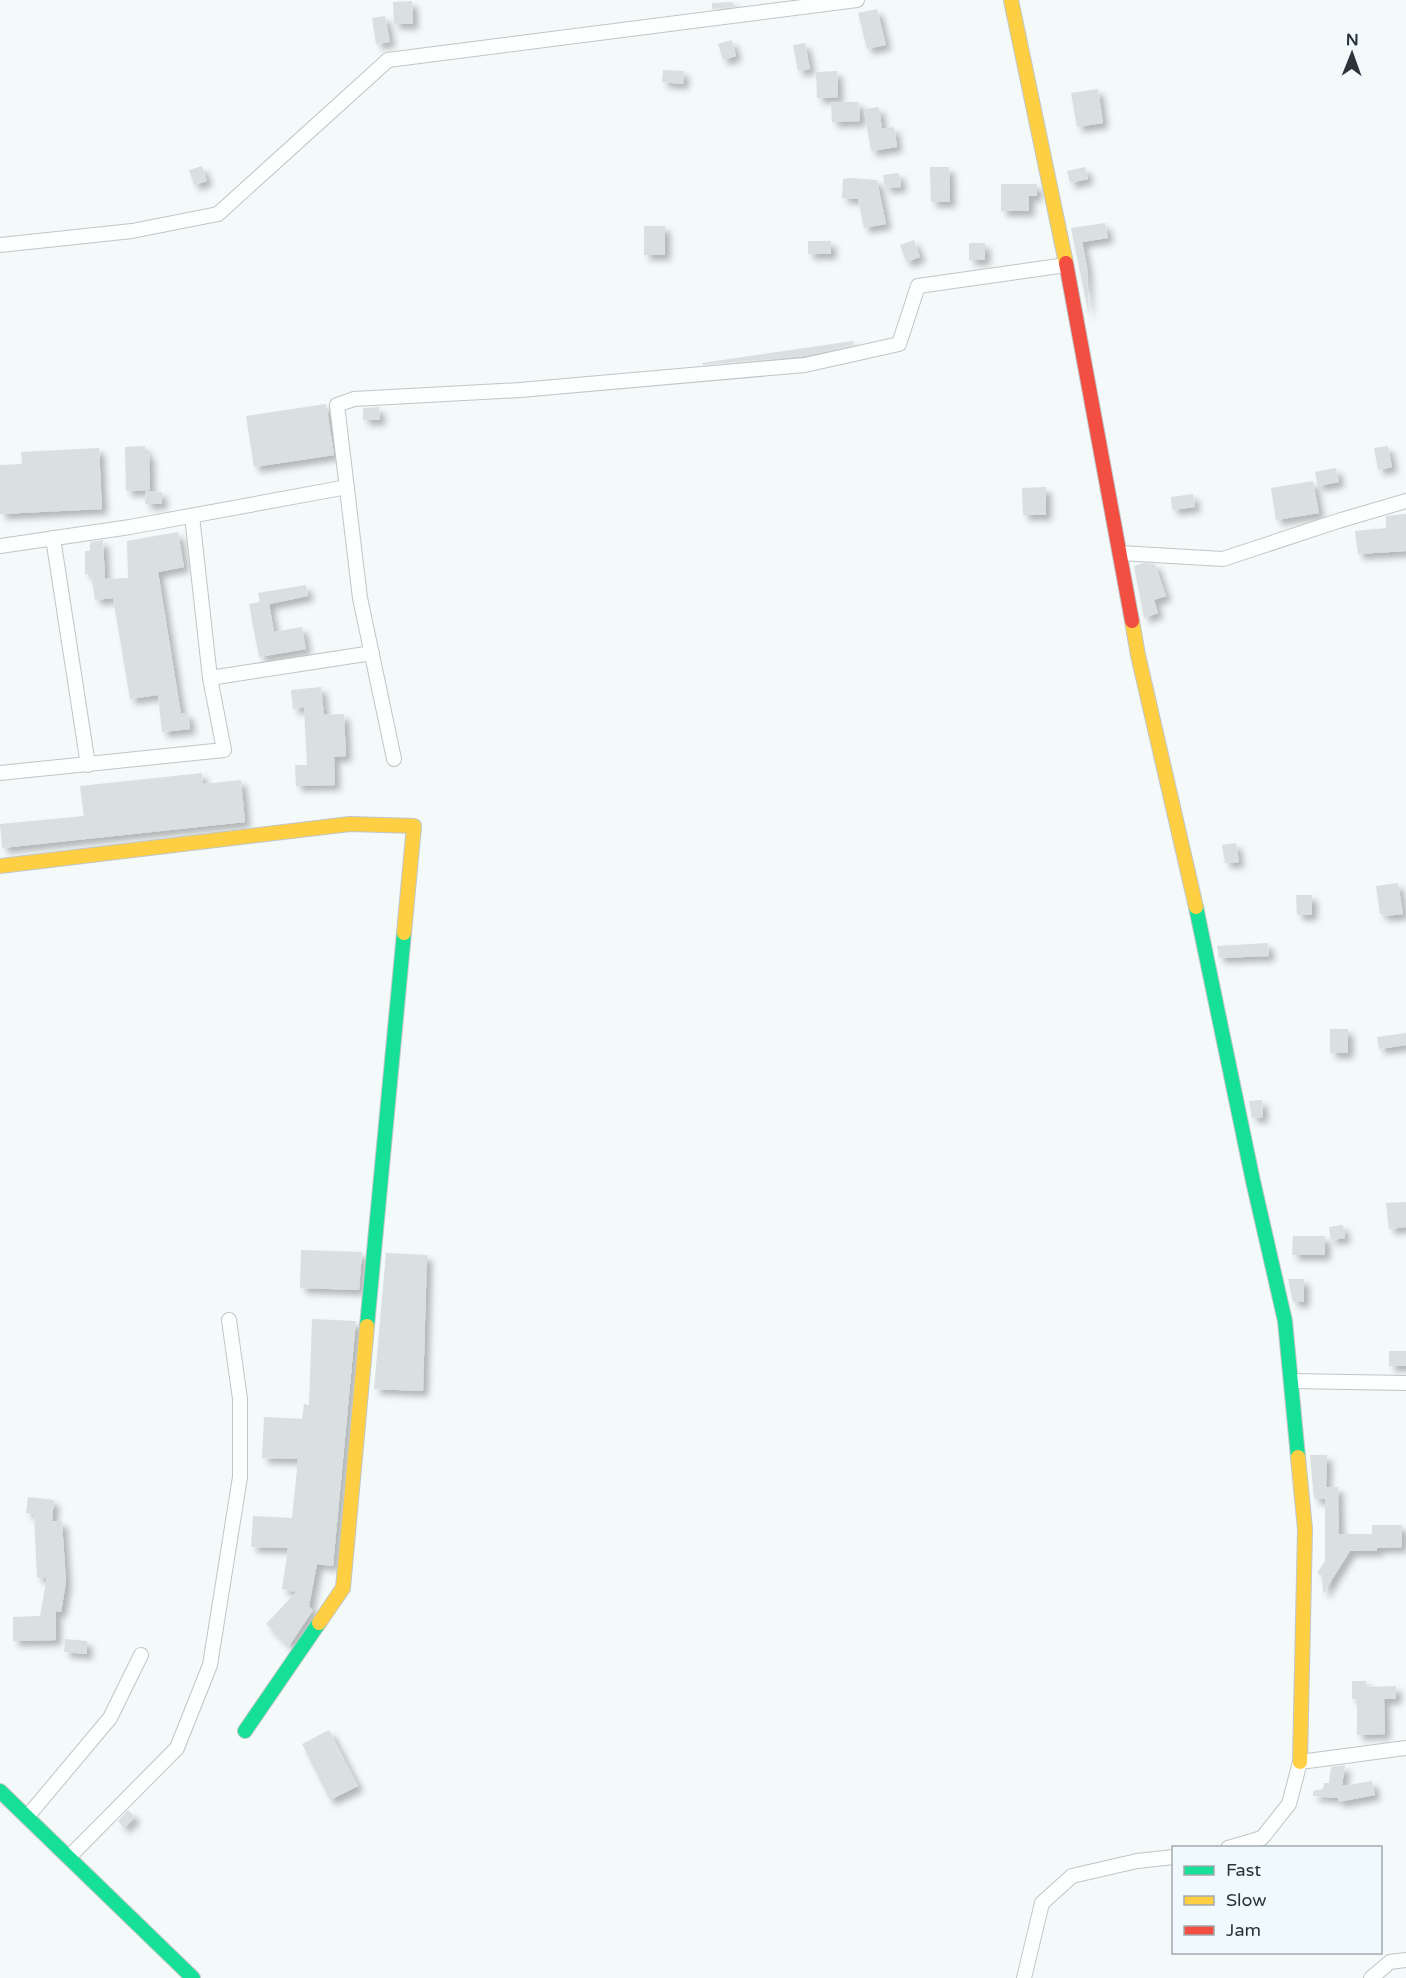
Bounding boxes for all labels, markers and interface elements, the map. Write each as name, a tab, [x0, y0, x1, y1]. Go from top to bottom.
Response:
north arrow	[1322, 24, 1382, 84]
text: N	[1346, 30, 1359, 50]
legend	[1172, 1846, 1382, 1954]
text: Fast	[1226, 1859, 1261, 1881]
text: Slow	[1226, 1889, 1267, 1911]
text: Jam	[1226, 1919, 1261, 1941]

